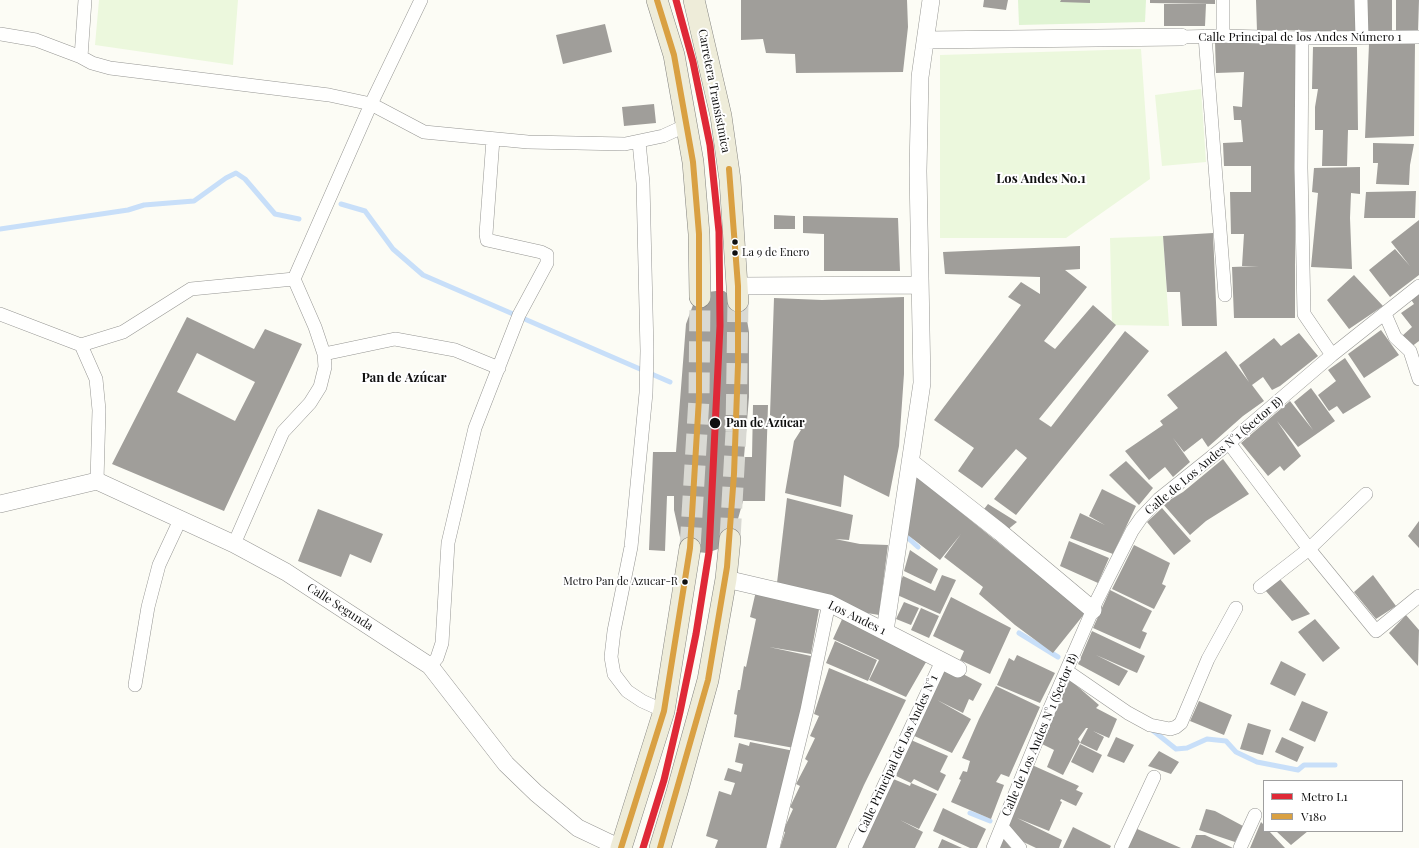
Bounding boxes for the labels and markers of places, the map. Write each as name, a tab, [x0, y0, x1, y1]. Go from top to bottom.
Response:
unlabelled marker	[730, 237, 740, 247]
place label: La 9 de Enero	[742, 246, 809, 260]
marker: La 9 de Enero	[730, 248, 740, 258]
marker: Pan de Azúcar	[708, 416, 722, 430]
place label: Pan de Azúcar	[726, 416, 805, 430]
place label: Metro Pan de Azucar-R	[563, 575, 678, 589]
marker: Metro Pan de Azucar-R	[680, 577, 690, 587]

